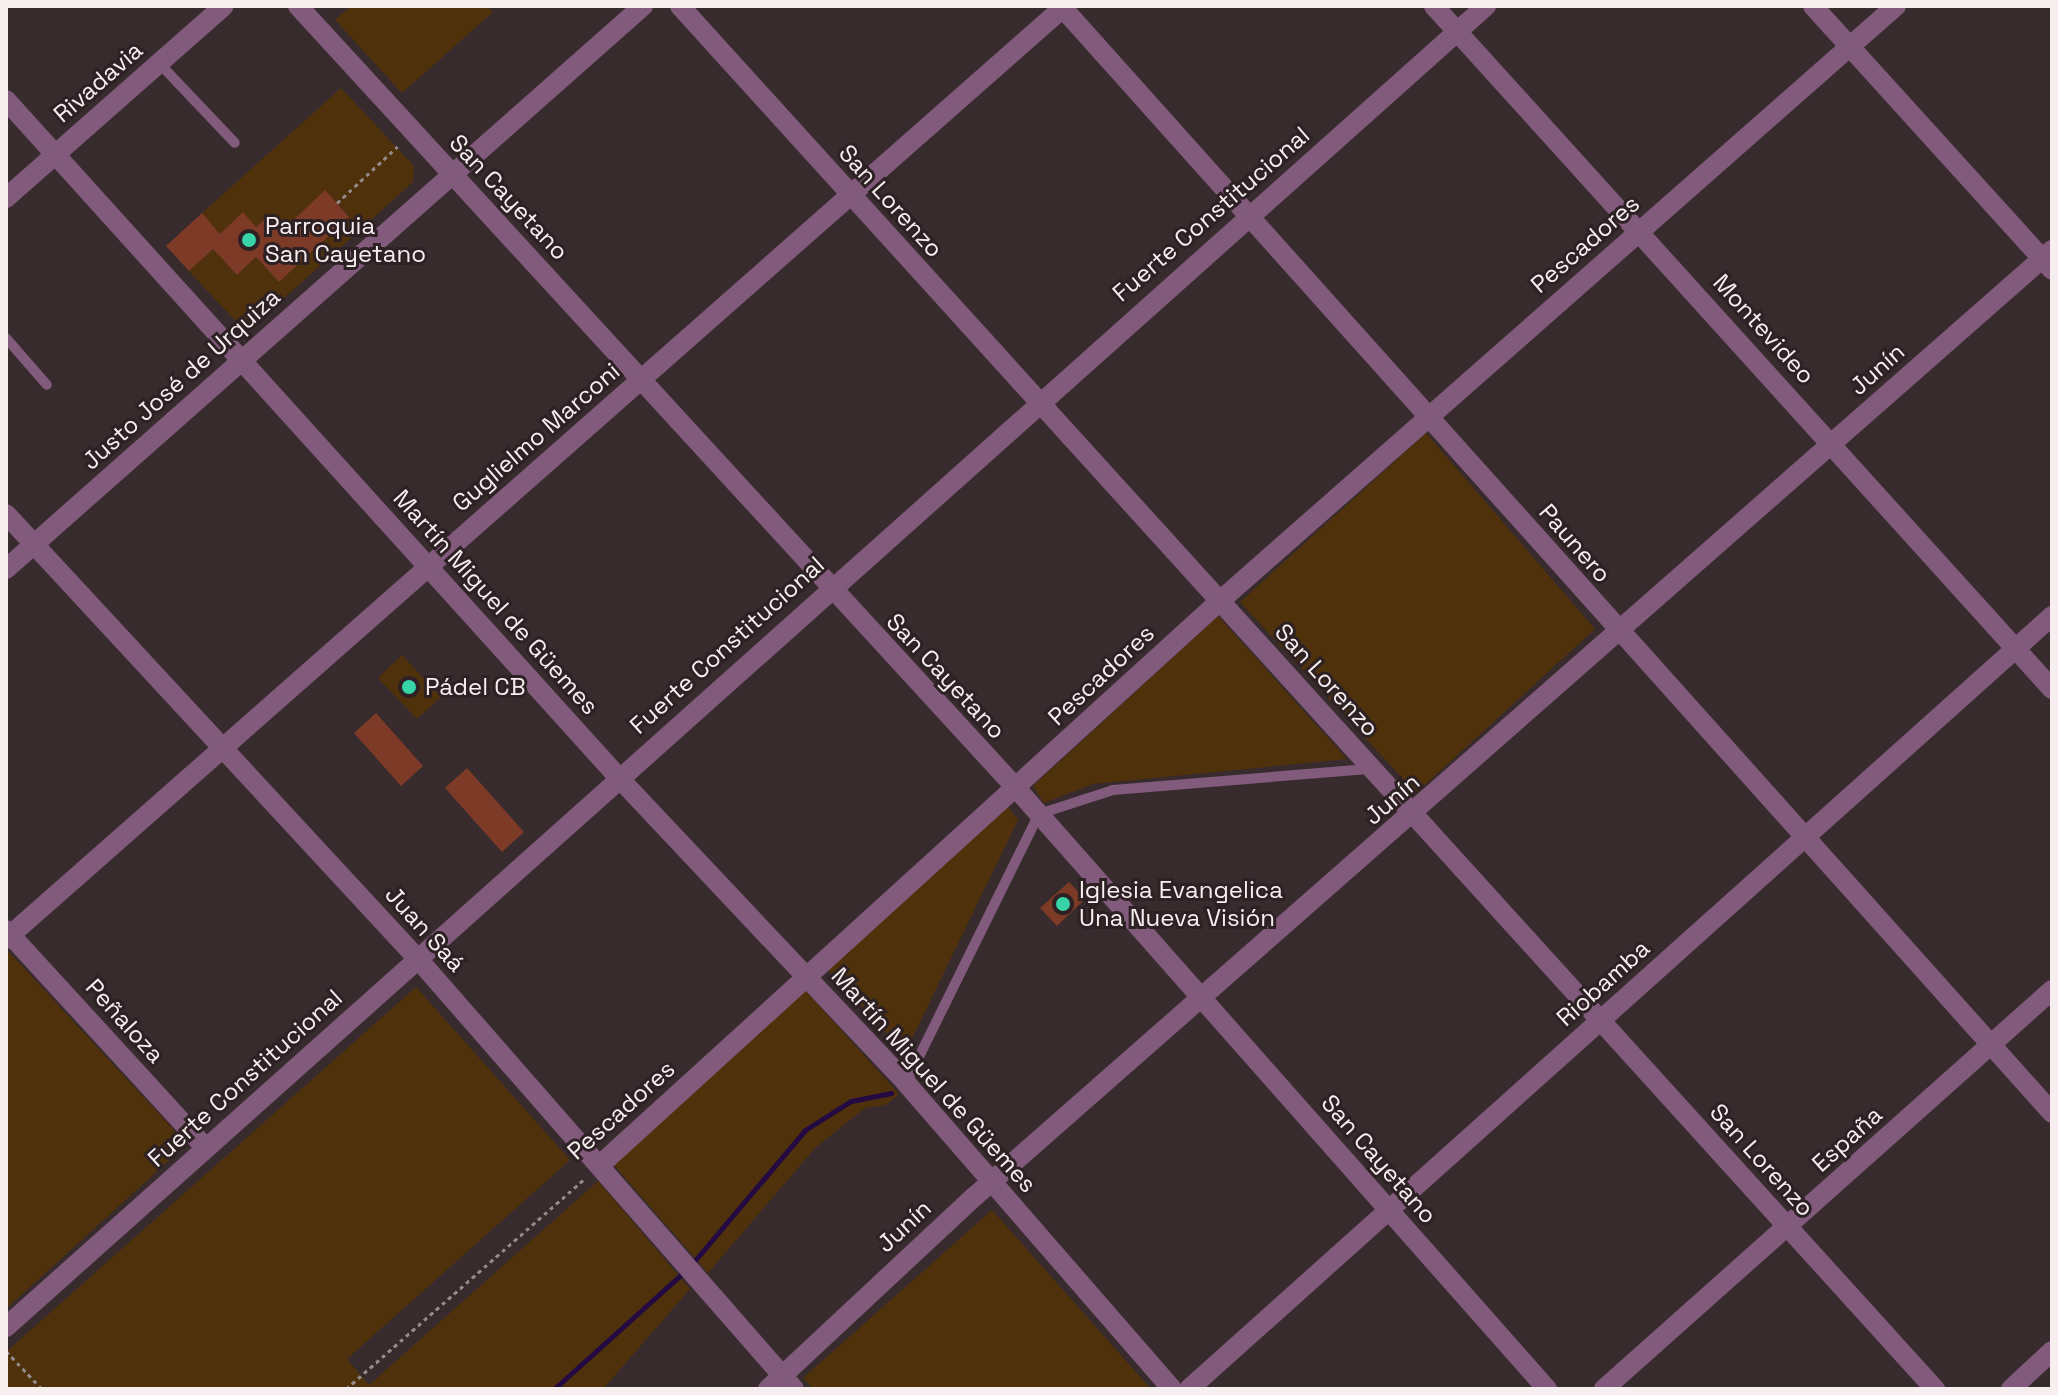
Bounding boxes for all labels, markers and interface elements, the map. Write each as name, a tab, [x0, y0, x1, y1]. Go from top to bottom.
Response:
street label: Rivadavia	[48, 36, 148, 128]
street label: Fuerte Constitucional	[1107, 121, 1315, 307]
street label: San Cayetano	[444, 128, 574, 266]
street label: San Lorenzo	[833, 139, 949, 263]
street label: Pescadores	[1525, 189, 1645, 299]
place label: Parroquia San Cayetano	[265, 212, 426, 268]
marker: Parroquia San Cayetano	[240, 231, 258, 249]
street label: Montevideo	[1707, 268, 1821, 390]
street label: Justo José de Urquiza	[76, 282, 286, 476]
street label: Junín	[1844, 337, 1910, 401]
street label: Guglielmo Marconi	[446, 356, 626, 518]
street label: Martín Miguel de Güemes	[387, 484, 605, 720]
street label: Paunero	[1533, 498, 1617, 588]
street label: Fuerte Constitucional	[624, 550, 830, 740]
street label: San Cayetano	[881, 607, 1011, 745]
street label: San Lorenzo	[1269, 618, 1385, 742]
street label: Pescadores	[1042, 619, 1160, 731]
place label: Pádel CB	[425, 673, 526, 701]
marker: Pádel CB	[400, 678, 418, 696]
street label: Junín	[1359, 767, 1425, 831]
place label: Iglesia Evangelica Una Nueva Visión	[1079, 876, 1283, 932]
street label: Juan Saá	[379, 880, 471, 978]
marker: Iglesia Evangelica Una Nueva Visión	[1054, 895, 1072, 913]
street label: Riobamba	[1551, 934, 1655, 1032]
street label: Martín Miguel de Güemes	[825, 962, 1043, 1198]
street label: Peñaloza	[80, 973, 170, 1069]
street label: Fuerte Constitucional	[142, 983, 348, 1173]
street label: Pescadores	[561, 1054, 681, 1166]
street label: San Cayetano	[1315, 1089, 1443, 1229]
street label: San Lorenzo	[1704, 1098, 1820, 1222]
street label: España	[1806, 1100, 1888, 1178]
street label: Junín	[871, 1194, 937, 1258]

